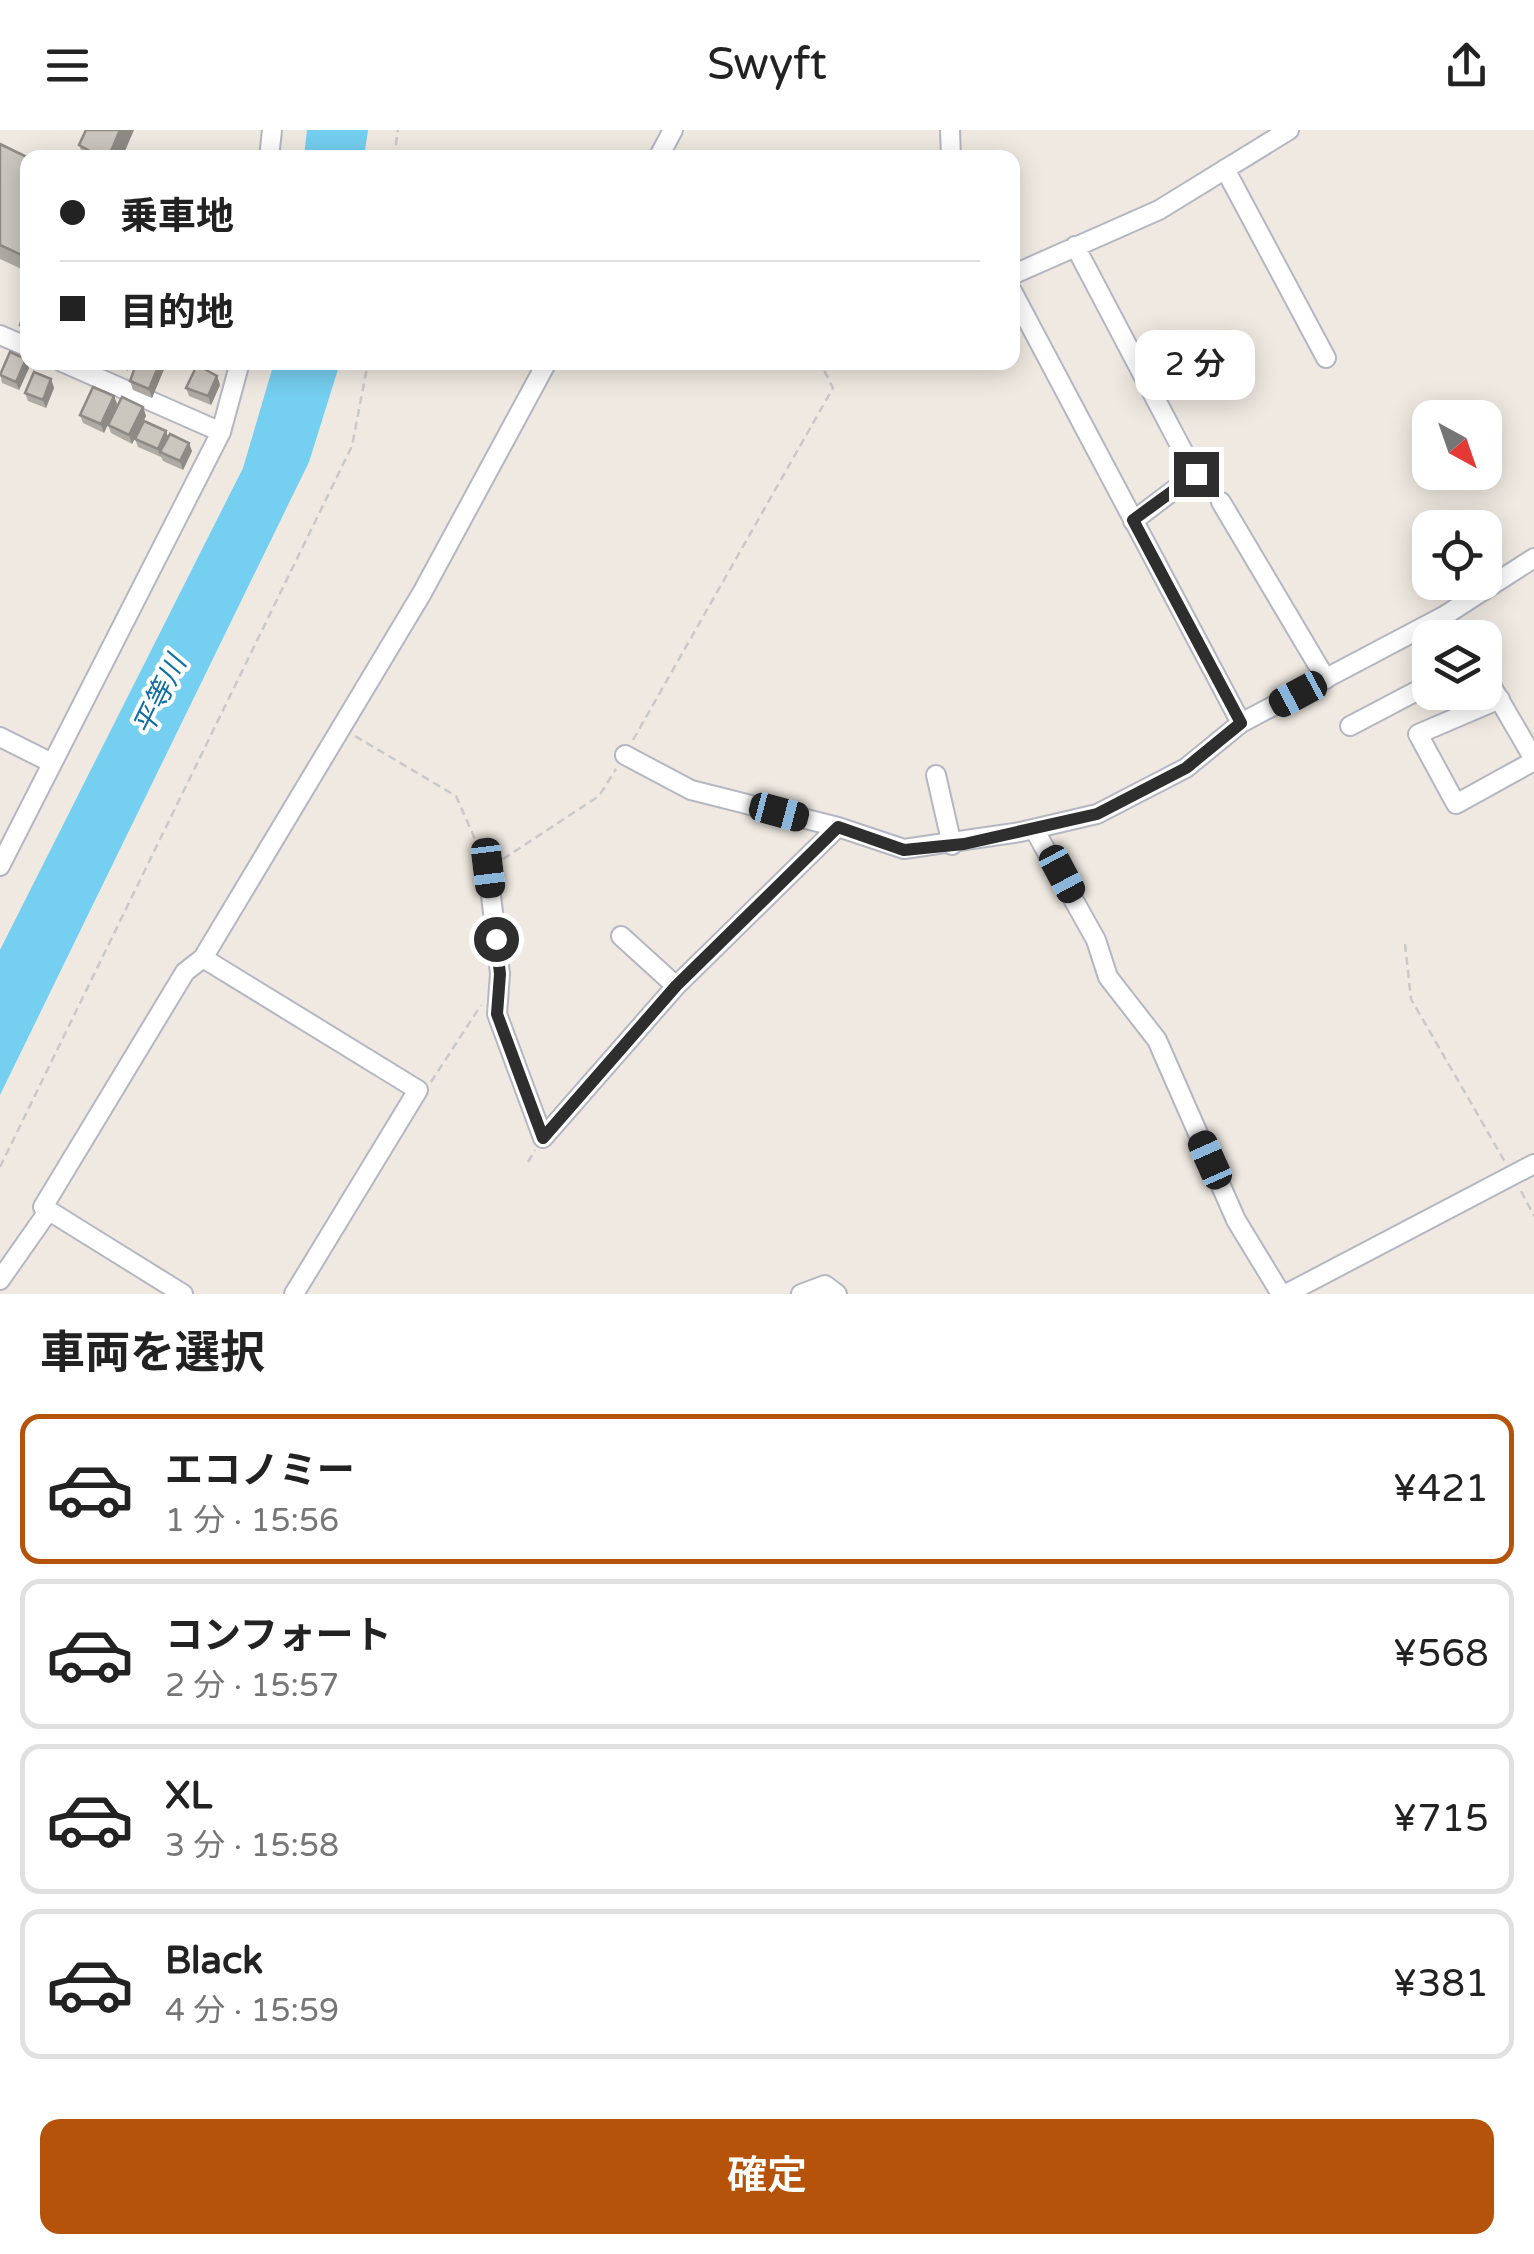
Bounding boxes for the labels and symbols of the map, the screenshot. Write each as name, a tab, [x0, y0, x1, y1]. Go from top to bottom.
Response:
callout: 2 分	[1136, 329, 1256, 399]
north arrow	[1412, 400, 1502, 490]
route end	[1174, 452, 1219, 497]
water label: 平等川	[126, 648, 195, 741]
car	[1264, 667, 1332, 721]
car	[746, 790, 812, 834]
car	[469, 836, 507, 900]
car	[1035, 840, 1089, 908]
route start	[474, 917, 519, 962]
car	[1184, 1126, 1236, 1194]

